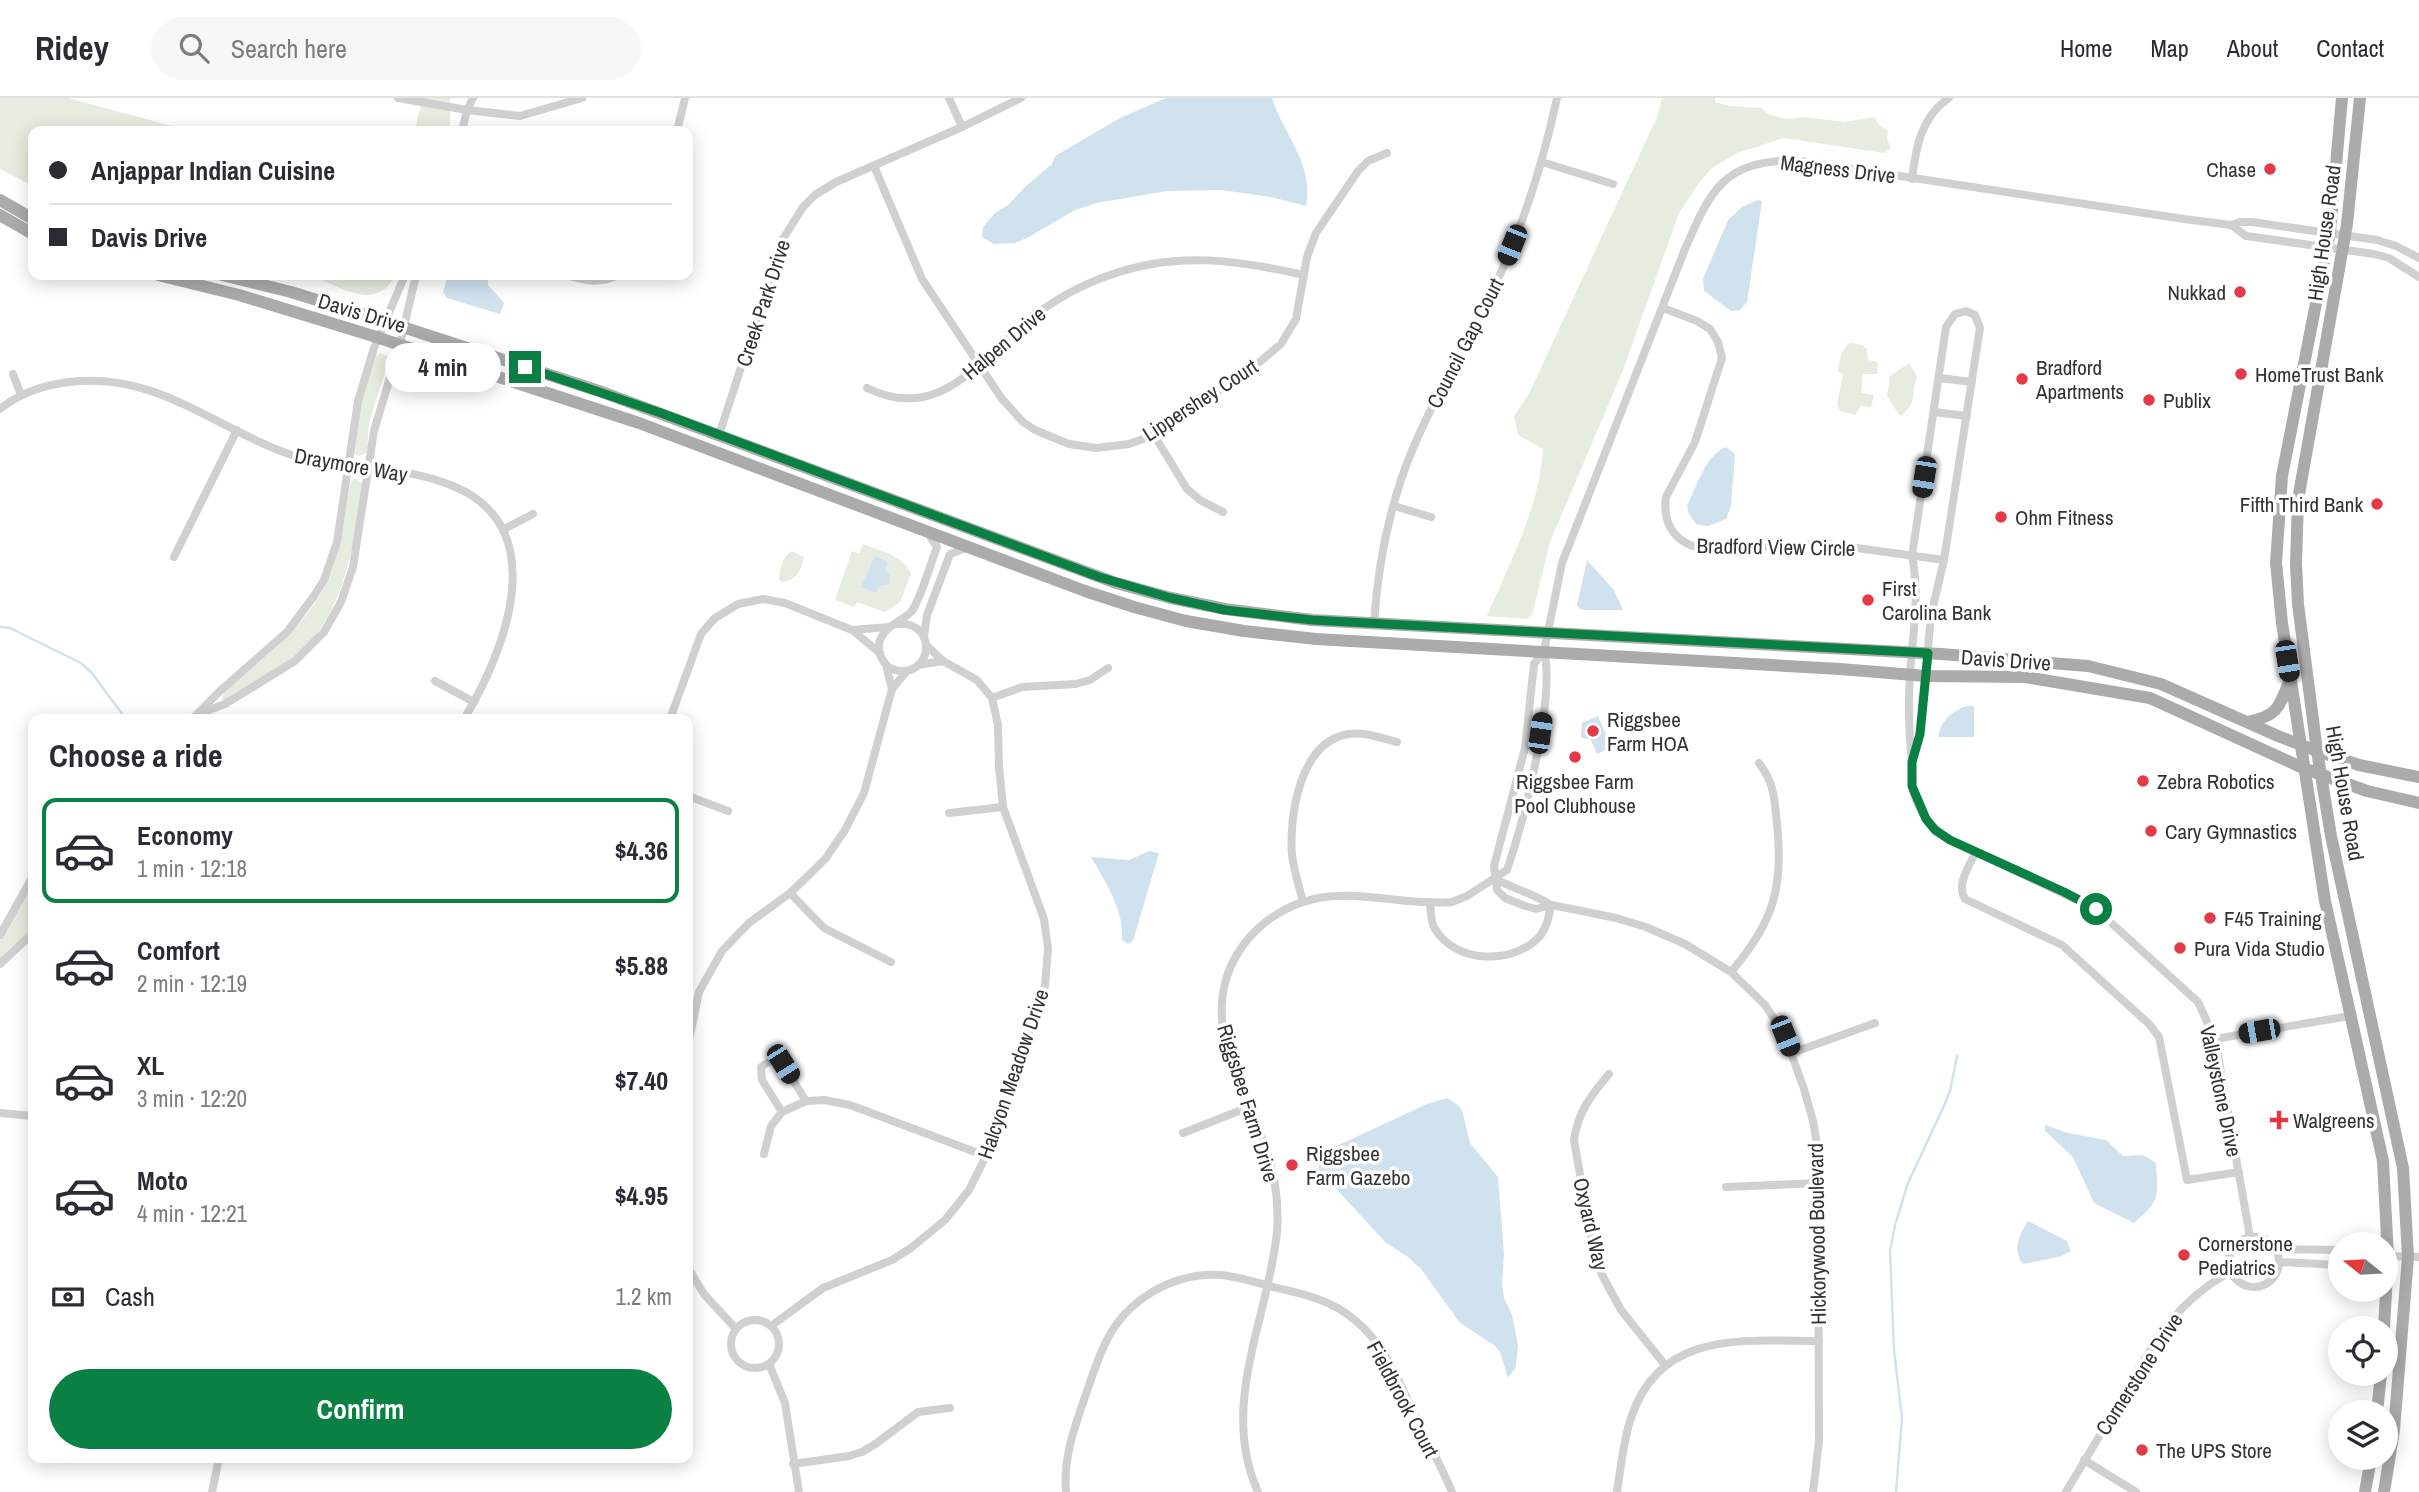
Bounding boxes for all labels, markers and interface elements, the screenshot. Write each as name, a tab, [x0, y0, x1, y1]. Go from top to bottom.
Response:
search box	[151, 17, 641, 80]
text: Ridey	[35, 26, 109, 70]
icon: search	[175, 29, 213, 67]
text: Search here	[231, 31, 347, 66]
text: Home	[2060, 32, 2112, 64]
text: Map	[2150, 32, 2189, 64]
text: About	[2227, 32, 2278, 64]
text: Contact	[2316, 32, 2384, 64]
street label: Magness Drive	[1779, 148, 1897, 190]
text: Anjappar Indian Cuisine	[91, 153, 335, 188]
place label: Chase	[2206, 155, 2256, 184]
marker: Chase	[2262, 161, 2278, 177]
street label: High House Road	[2300, 163, 2348, 303]
text: Davis Drive	[91, 220, 207, 255]
car	[1495, 222, 1530, 268]
street label: Creek Park Drive	[729, 236, 797, 370]
street label: Council Gap Court	[1420, 273, 1510, 413]
place label: Nukkad	[2168, 278, 2226, 307]
marker: Nukkad	[2232, 284, 2248, 300]
street label: Davis Drive	[315, 286, 409, 340]
street label: Halpen Drive	[956, 300, 1052, 386]
callout: 4 min	[385, 342, 500, 392]
route end	[509, 351, 541, 383]
text: 4 min	[418, 352, 468, 383]
street label: Lippershey Court	[1137, 352, 1263, 448]
place label: Bradford Apartments	[2035, 353, 2124, 406]
place label: HomeTrust Bank	[2255, 360, 2384, 389]
marker: HomeTrust Bank	[2233, 366, 2249, 382]
marker: Bradford Apartments	[2014, 371, 2030, 387]
place label: Publix	[2163, 386, 2211, 415]
marker: Publix	[2141, 392, 2157, 408]
street label: Draymore Way	[292, 441, 410, 489]
car	[1911, 455, 1938, 499]
place label: Fifth Third Bank	[2240, 490, 2363, 519]
marker: Fifth Third Bank	[2369, 496, 2385, 512]
place label: Ohm Fitness	[2015, 503, 2114, 532]
marker: Ohm Fitness	[1993, 509, 2009, 525]
street label: Bradford View Circle	[1696, 531, 1856, 563]
place label: First Carolina Bank	[1882, 574, 1992, 627]
marker: First Carolina Bank	[1860, 592, 1876, 608]
car	[2274, 639, 2301, 683]
street label: Davis Drive	[1960, 642, 2052, 678]
place label: Riggsbee Farm HOA	[1607, 705, 1689, 758]
car	[1527, 711, 1554, 755]
marker: Riggsbee Farm HOA	[1585, 723, 1601, 739]
street label: High House Road	[2319, 723, 2371, 863]
text: Choose a ride	[49, 734, 223, 777]
marker: Riggsbee Farm Pool Clubhouse	[1567, 749, 1583, 765]
place label: Riggsbee Farm Pool Clubhouse	[1514, 767, 1636, 820]
place label: Zebra Robotics	[2157, 767, 2275, 796]
marker: Zebra Robotics	[2135, 773, 2151, 789]
place label: Cary Gymnastics	[2165, 817, 2297, 846]
text: Economy	[137, 818, 233, 853]
icon: car	[53, 819, 116, 882]
marker: Cary Gymnastics	[2143, 823, 2159, 839]
text: $4.36	[615, 833, 668, 868]
text: 1 min · 12:18	[137, 853, 247, 884]
route start	[2080, 893, 2112, 925]
place label: F45 Training	[2224, 904, 2322, 933]
marker: F45 Training	[2202, 910, 2218, 926]
text: Comfort	[137, 933, 220, 968]
icon: car	[53, 934, 116, 997]
place label: Pura Vida Studio	[2194, 934, 2325, 963]
marker: Pura Vida Studio	[2172, 940, 2188, 956]
text: $5.88	[615, 948, 668, 983]
text: 2 min · 12:19	[137, 968, 247, 999]
street label: Halcyon Meadow Drive	[970, 985, 1056, 1163]
car	[1768, 1013, 1803, 1059]
car	[2237, 1017, 2282, 1045]
street label: Riggsbee Farm Drive	[1210, 1020, 1286, 1186]
street label: Valleystone Drive	[2193, 1023, 2249, 1159]
car	[763, 1041, 804, 1087]
text: XL	[137, 1048, 164, 1083]
icon: car	[53, 1049, 116, 1112]
text: $7.40	[615, 1063, 668, 1098]
text: 3 min · 12:20	[137, 1083, 247, 1114]
place label: Walgreens	[2293, 1106, 2375, 1135]
marker: Walgreens	[2271, 1112, 2287, 1128]
place label: Riggsbee Farm Gazebo	[1306, 1139, 1410, 1192]
street label: Hickorywood Boulevard	[1801, 1143, 1833, 1325]
marker: Riggsbee Farm Gazebo	[1284, 1157, 1300, 1173]
text: Moto	[137, 1163, 188, 1198]
icon: car	[53, 1164, 116, 1227]
street label: Oxyard Way	[1566, 1175, 1616, 1273]
text: $4.95	[615, 1178, 668, 1213]
text: 4 min · 12:21	[137, 1198, 247, 1229]
place label: Cornerstone Pediatrics	[2198, 1229, 2293, 1282]
north arrow	[2328, 1232, 2398, 1302]
map controls	[2328, 1232, 2398, 1470]
marker: Cornerstone Pediatrics	[2176, 1247, 2192, 1263]
icon: cash	[49, 1278, 87, 1316]
text: Cash	[105, 1279, 155, 1314]
text: 1.2 km	[615, 1281, 672, 1312]
street label: Cornerstone Drive	[2089, 1307, 2189, 1441]
button: locate	[2328, 1316, 2398, 1386]
street label: Fieldbrook Court	[1360, 1336, 1446, 1463]
button: Confirm	[49, 1369, 672, 1449]
button: layers	[2328, 1400, 2398, 1470]
place label: The UPS Store	[2156, 1436, 2272, 1465]
marker: The UPS Store	[2134, 1442, 2150, 1458]

